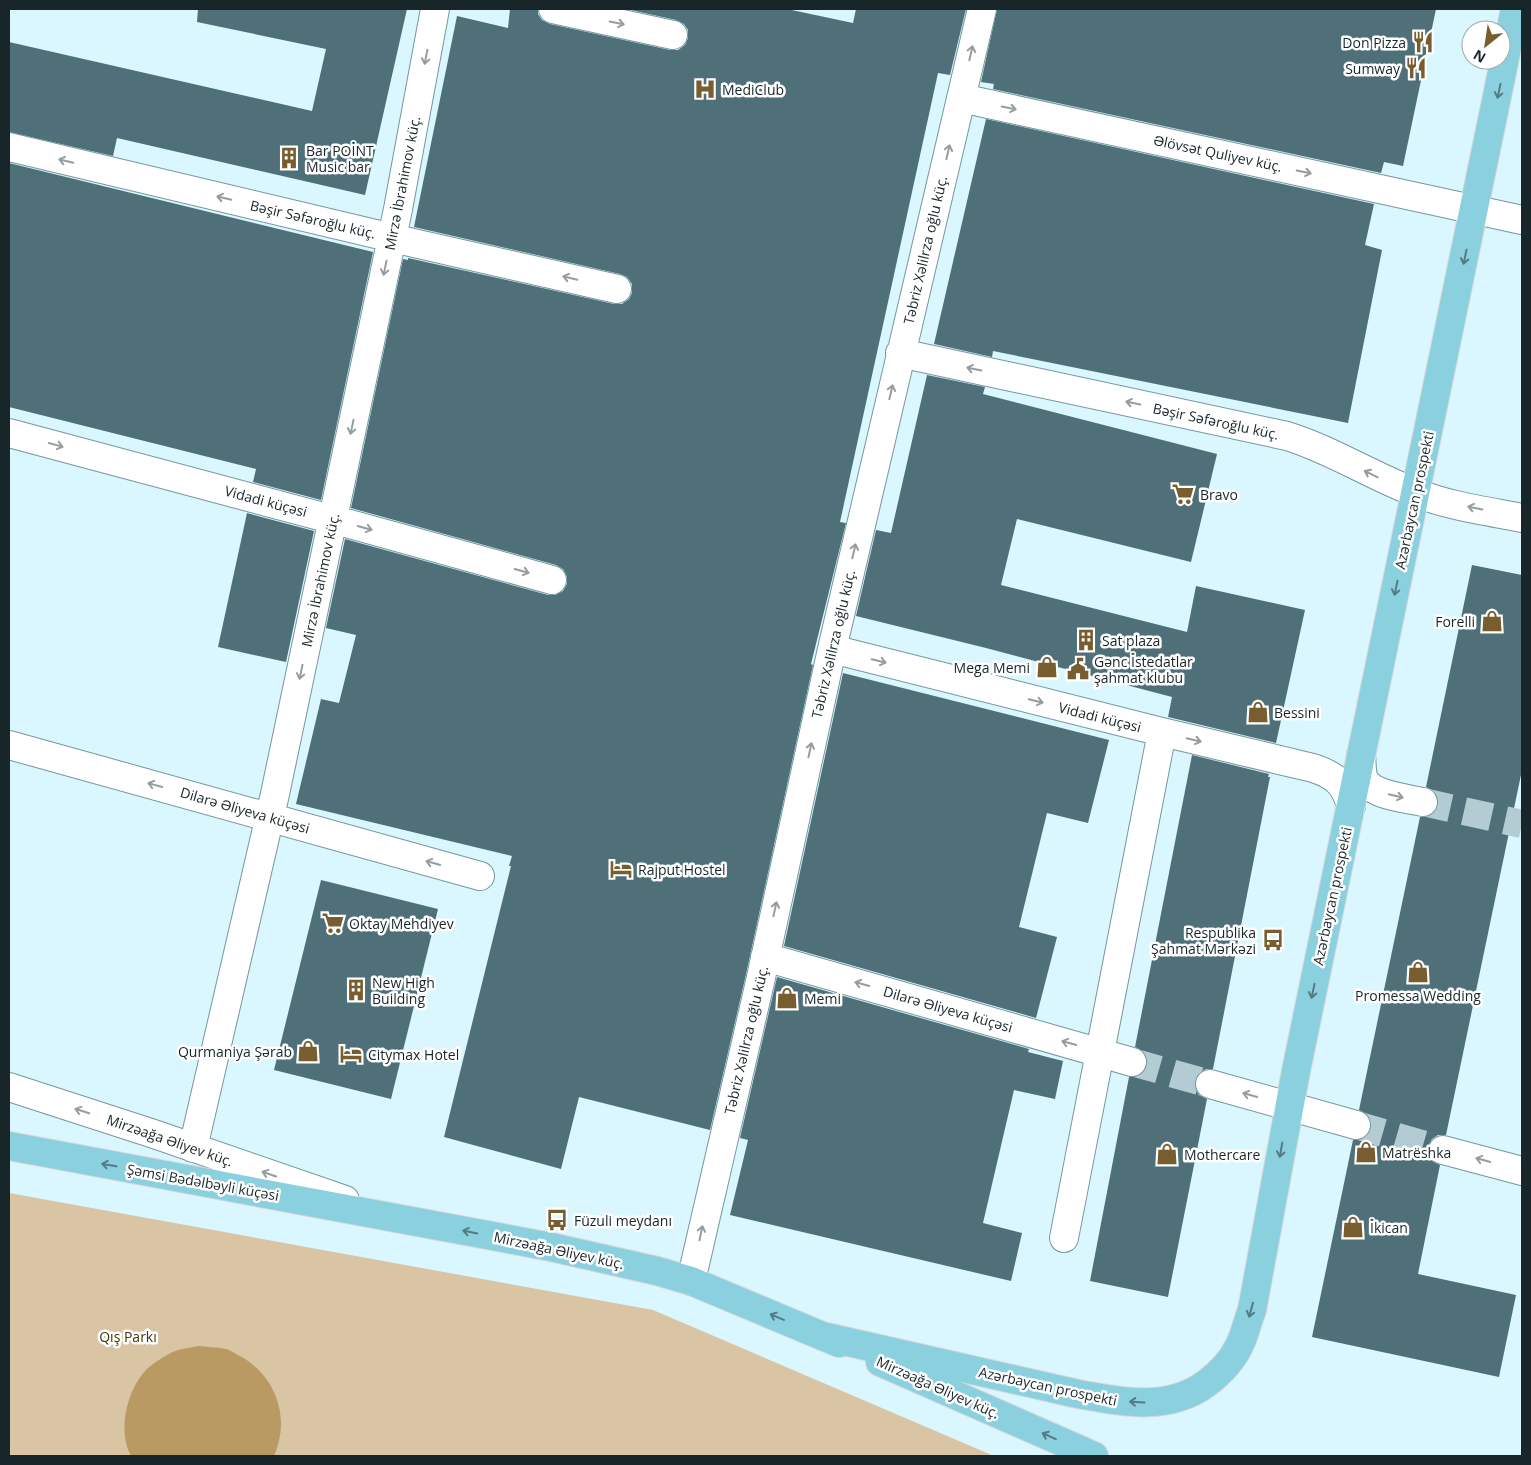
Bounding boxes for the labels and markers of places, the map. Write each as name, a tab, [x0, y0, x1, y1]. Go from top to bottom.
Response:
restaurant icon: Don Pizza	[1410, 29, 1436, 55]
place label: Don Pizza	[1342, 33, 1406, 52]
restaurant icon: Sumway	[1403, 55, 1429, 81]
place label: Sumway	[1345, 59, 1401, 78]
hospital icon: MediClub	[692, 76, 718, 102]
place label: MediClub	[722, 80, 784, 99]
place label: Bar POİNT Music bar	[306, 141, 374, 176]
building icon: Bar POİNT Music bar	[276, 145, 302, 171]
supermarket icon: Bravo	[1170, 481, 1196, 507]
place label: Bravo	[1200, 485, 1238, 504]
shop icon: Forelli	[1479, 608, 1505, 634]
place label: Forelli	[1435, 612, 1475, 631]
building icon: Sat plaza	[1073, 627, 1099, 653]
place label: Sat plaza	[1102, 631, 1160, 650]
place label: Gənc İstedatlar şahmat klubu	[1094, 652, 1193, 687]
shop icon: Mega Memi	[1034, 654, 1060, 680]
public building icon: Gənc İstedatlar şahmat klubu	[1065, 656, 1091, 682]
place label: Mega Memi	[954, 658, 1030, 677]
shop icon: Bessini	[1245, 699, 1271, 725]
place label: Bessini	[1274, 703, 1320, 722]
hotel icon: Rajput Hostel	[608, 856, 634, 882]
place label: Rajput Hostel	[638, 860, 726, 879]
supermarket icon: Oktay Mehdiyev	[320, 910, 346, 936]
place label: Oktay Mehdiyev	[349, 914, 454, 933]
place label: Respublika Şahmat Mərkəzi	[1151, 923, 1256, 958]
bus stop icon: Respublika Şahmat Mərkəzi	[1260, 927, 1286, 953]
shop icon: Promessa Wedding	[1405, 959, 1431, 985]
place label: New High Building	[372, 973, 435, 1008]
building icon: New High Building	[343, 977, 369, 1003]
shop icon: Memi	[774, 985, 800, 1011]
place label: Promessa Wedding	[1355, 986, 1481, 1005]
place label: Memi	[804, 989, 841, 1008]
shop icon: Qurmaniya Şərab	[295, 1038, 321, 1064]
hotel icon: Citymax Hotel	[338, 1041, 364, 1067]
place label: Qurmaniya Şərab	[178, 1042, 292, 1061]
place label: Citymax Hotel	[368, 1045, 459, 1064]
shop icon: Matrëshka	[1353, 1139, 1379, 1165]
shop icon: Mothercare	[1154, 1141, 1180, 1167]
place label: Matrëshka	[1382, 1143, 1451, 1162]
place label: Mothercare	[1184, 1145, 1260, 1164]
bus stop icon: Füzuli meydanı	[544, 1207, 570, 1233]
place label: Füzuli meydanı	[574, 1211, 672, 1230]
shop icon: İkican	[1340, 1214, 1366, 1240]
place label: İkican	[1370, 1218, 1408, 1237]

